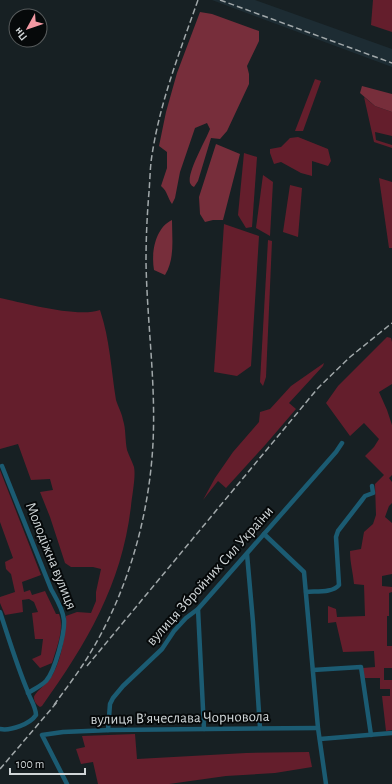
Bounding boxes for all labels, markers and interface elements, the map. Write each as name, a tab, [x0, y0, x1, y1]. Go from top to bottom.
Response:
north arrow	[8, 8, 48, 48]
text: Пн	[12, 25, 29, 43]
street label: Молодіжна вулиця	[23, 500, 79, 612]
street label: вулиця Збройних Сил України	[144, 504, 276, 648]
street label: вулиця Вʼячеслава Чорновола	[90, 709, 270, 727]
scale bar	[10, 750, 85, 776]
text: 100 m	[16, 758, 44, 770]

